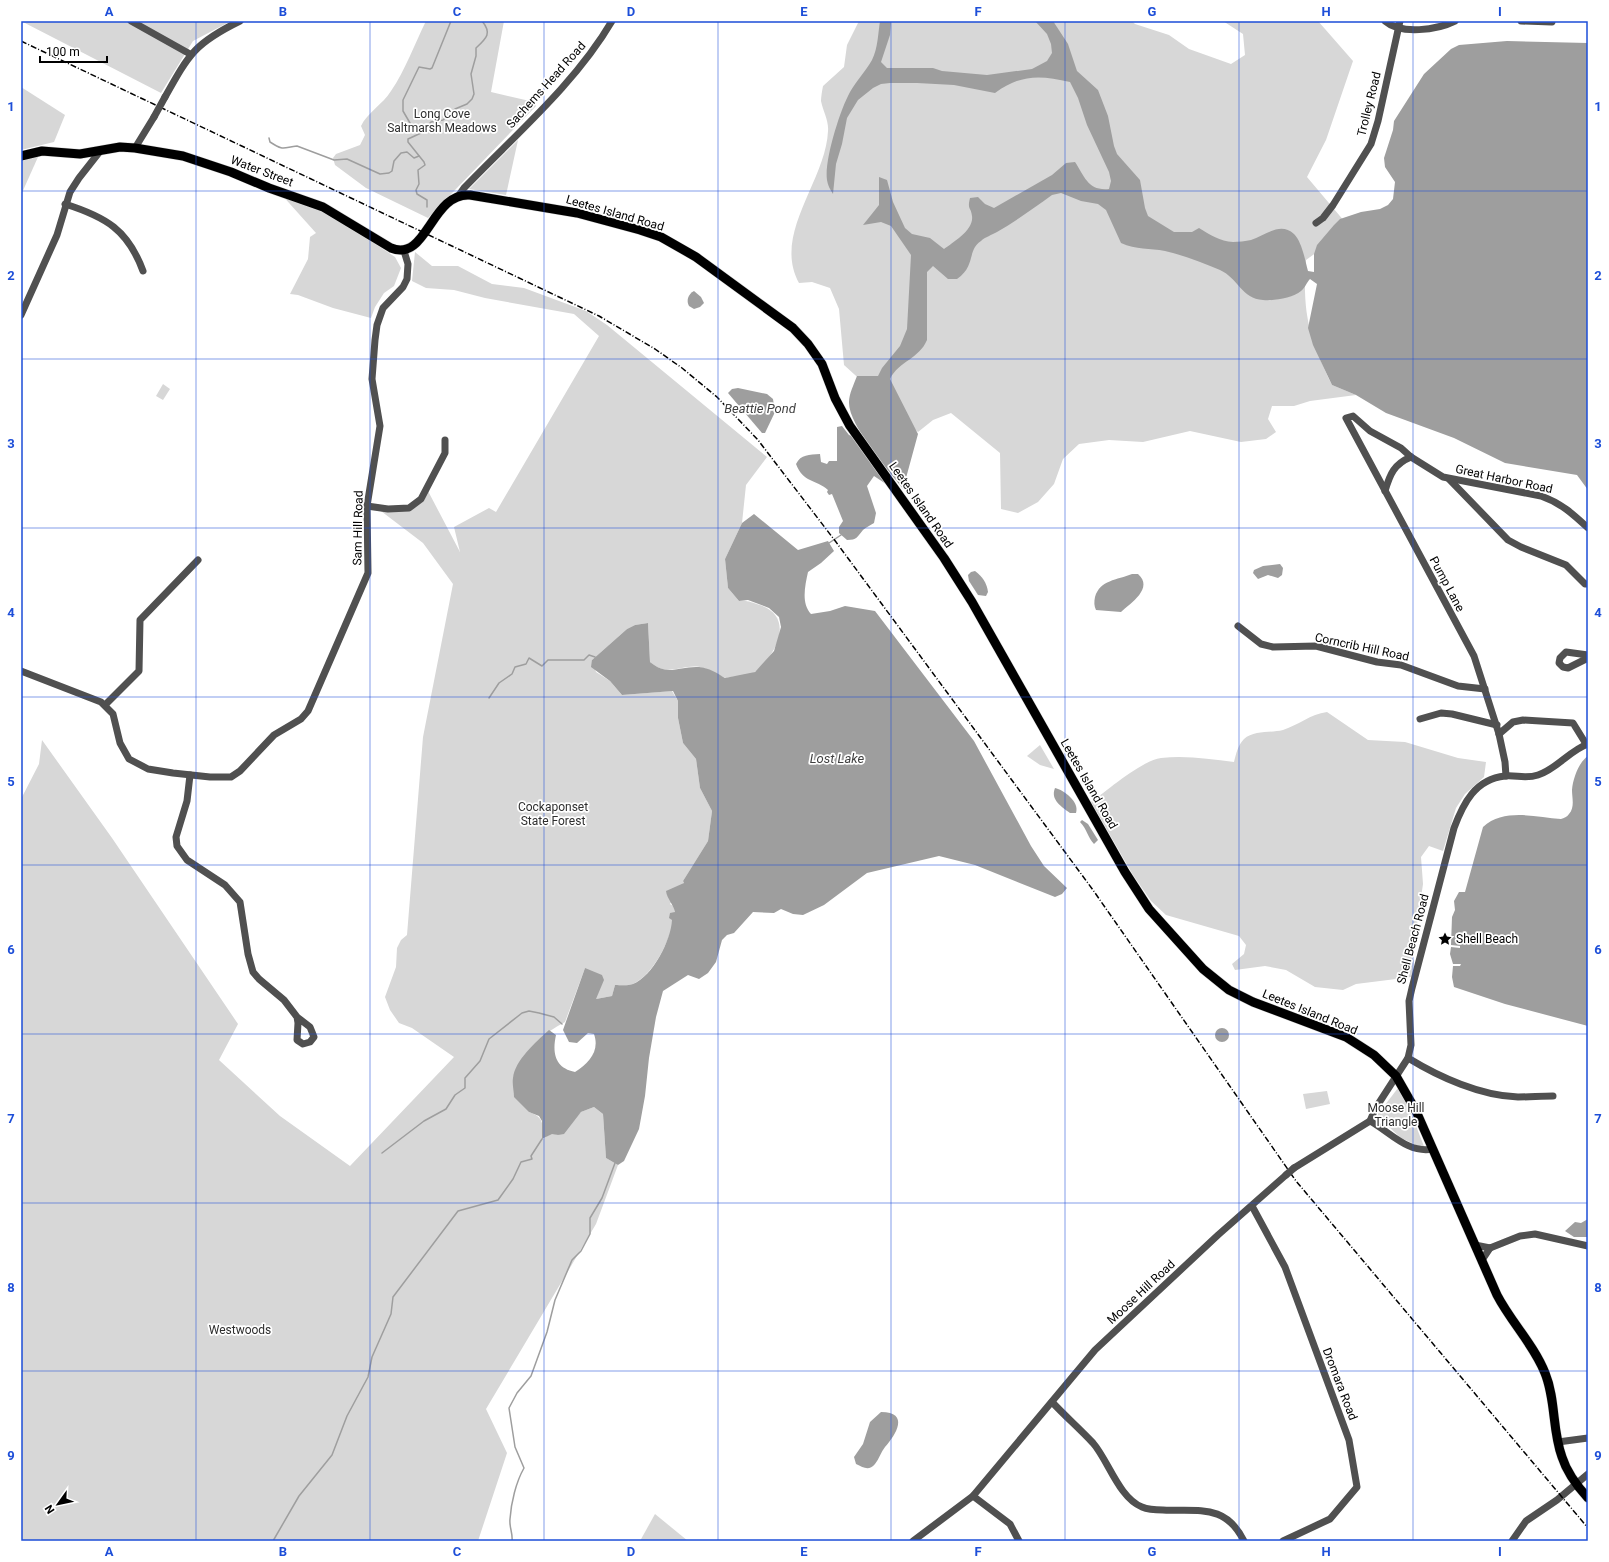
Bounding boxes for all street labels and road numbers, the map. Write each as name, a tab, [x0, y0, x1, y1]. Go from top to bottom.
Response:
street label: Sachems Head Road	[504, 39, 588, 131]
street label: Trolley Road	[1354, 70, 1384, 138]
street label: Water Street	[229, 153, 295, 189]
street label: Leetes Island Road	[564, 192, 666, 234]
street label: Leetes Island Road	[886, 459, 956, 551]
street label: Great Harbor Road	[1454, 462, 1554, 496]
street label: Sam Hill Road	[350, 490, 366, 566]
street label: Pump Lane	[1427, 554, 1467, 614]
street label: Corncrib Hill Road	[1314, 630, 1410, 664]
street label: Leetes Island Road	[1058, 737, 1120, 831]
street label: Shell Beach Road	[1394, 892, 1432, 986]
street label: Leetes Island Road	[1260, 987, 1360, 1037]
street label: Moose Hill Road	[1104, 1257, 1178, 1327]
street label: Dromara Road	[1320, 1346, 1360, 1422]

